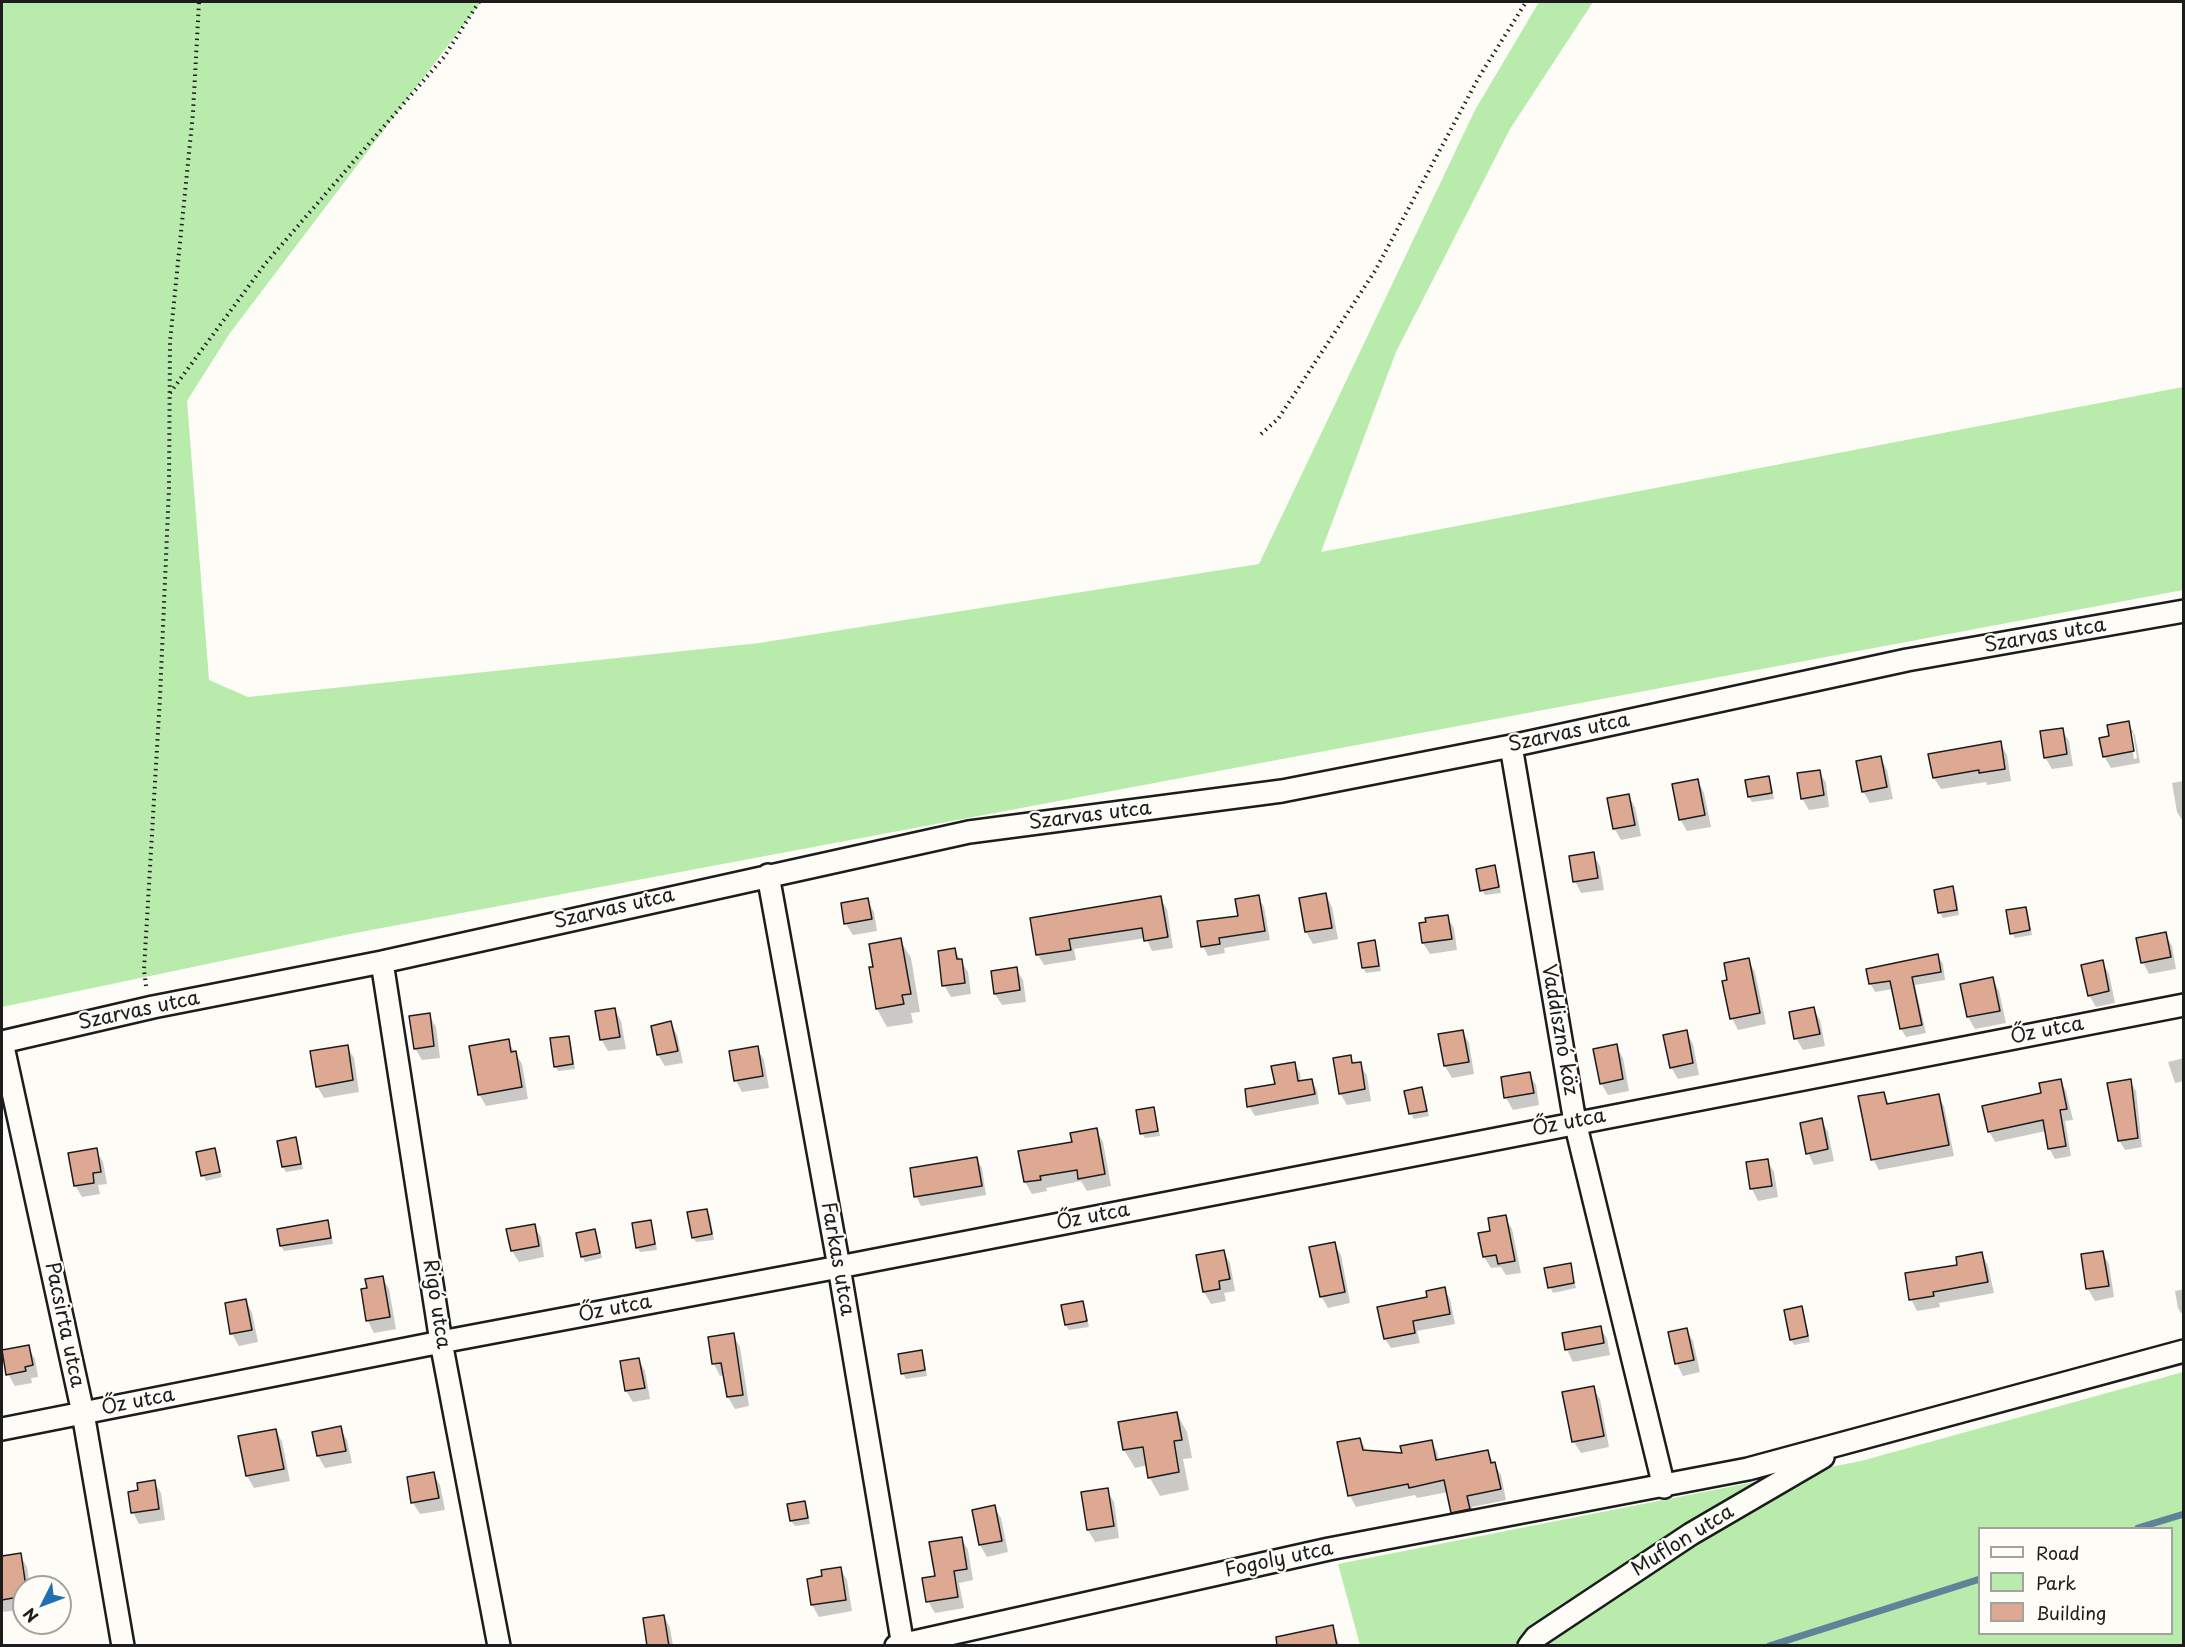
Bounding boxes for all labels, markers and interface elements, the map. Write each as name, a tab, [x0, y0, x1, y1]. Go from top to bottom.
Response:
street label: Szarvas utca	[1982, 613, 2108, 659]
street label: Szarvas utca	[1506, 708, 1632, 758]
street label: Szarvas utca	[1027, 797, 1153, 835]
street label: Szarvas utca	[551, 883, 677, 935]
street label: Vaddisznó köz	[1536, 962, 1582, 1098]
street label: Szarvas utca	[76, 986, 202, 1036]
street label: Őz utca	[2008, 1012, 2086, 1050]
street label: Őz utca	[1530, 1104, 1608, 1142]
street label: Őz utca	[1054, 1198, 1132, 1236]
street label: Farkas utca	[815, 1200, 859, 1318]
street label: Rigó utca	[417, 1257, 455, 1351]
street label: Pacsirta utca	[39, 1260, 89, 1390]
street label: Őz utca	[576, 1290, 654, 1328]
street label: Őz utca	[99, 1383, 177, 1421]
street label: Muflon utca	[1627, 1500, 1739, 1582]
legend	[1978, 1527, 2173, 1635]
street label: Fogoly utca	[1223, 1537, 1335, 1583]
text: Road	[2036, 1539, 2080, 1566]
text: Park	[2036, 1569, 2076, 1596]
north arrow	[12, 1575, 72, 1635]
text: Building	[2036, 1599, 2106, 1626]
text: N	[17, 1603, 43, 1628]

